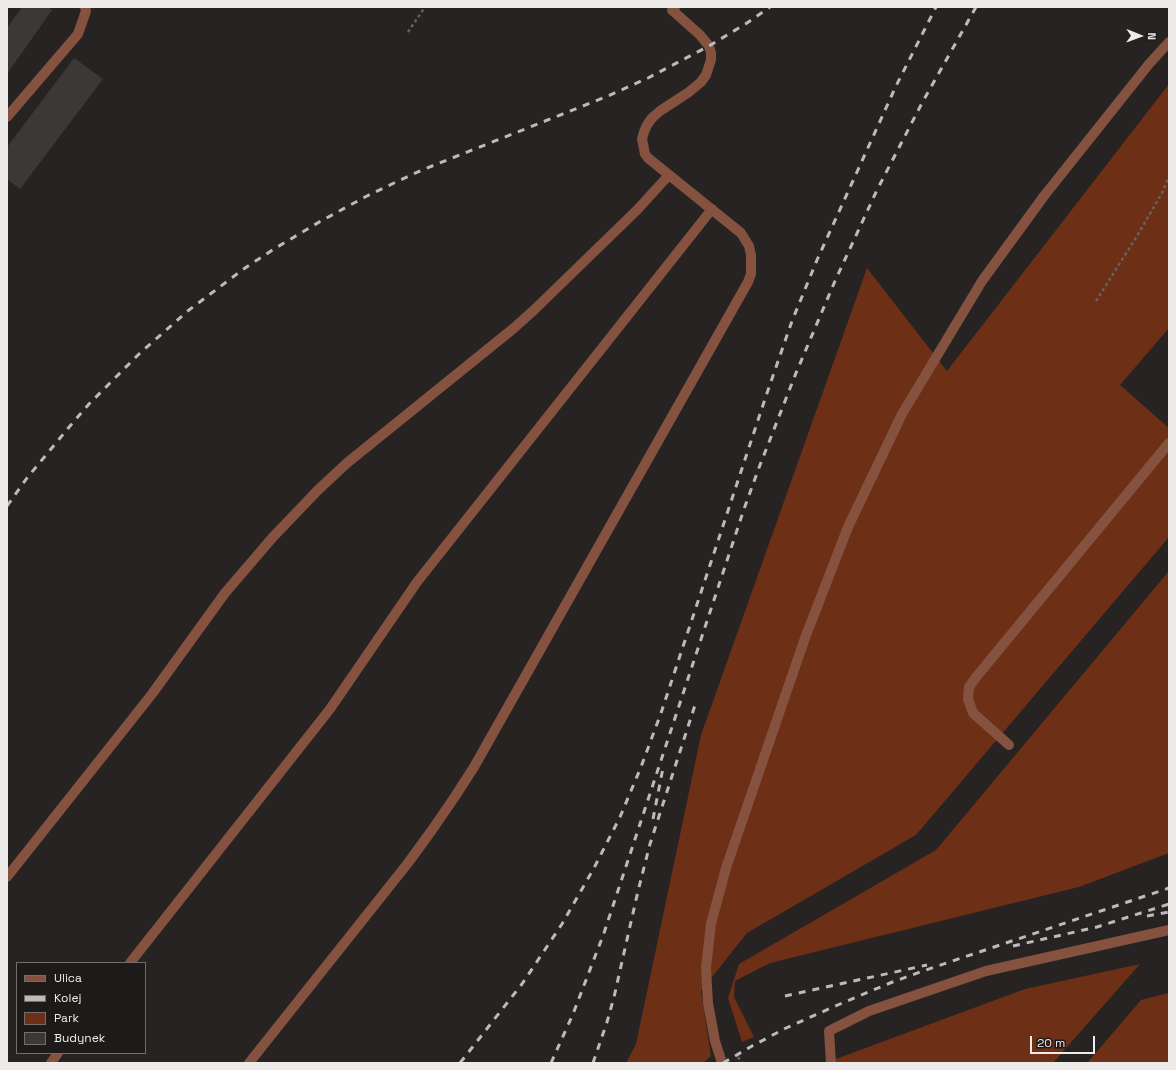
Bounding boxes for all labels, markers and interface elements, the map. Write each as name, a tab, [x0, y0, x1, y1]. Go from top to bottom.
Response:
north arrow	[1120, 16, 1160, 56]
text: N	[1145, 32, 1159, 40]
legend	[16, 962, 146, 1054]
text: Ulica	[54, 970, 82, 986]
text: Kolej	[54, 990, 82, 1006]
text: Park	[54, 1010, 79, 1026]
scale bar	[1032, 1028, 1097, 1054]
text: Budynek	[54, 1030, 105, 1046]
text: 20 m	[1037, 1035, 1065, 1051]

